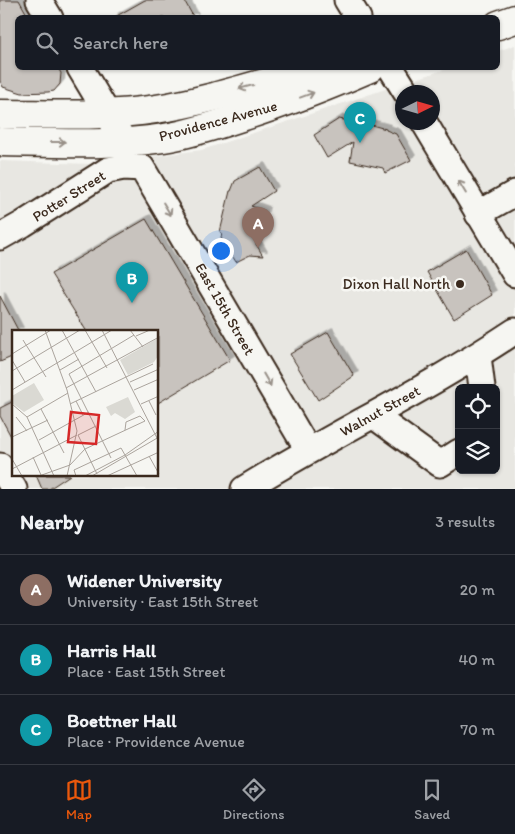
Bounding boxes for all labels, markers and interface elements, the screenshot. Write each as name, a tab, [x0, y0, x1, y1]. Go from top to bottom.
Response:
search box	[15, 15, 500, 70]
icon: search	[33, 29, 61, 57]
text: Search here	[73, 31, 168, 54]
one-way arrow	[238, 83, 254, 92]
north arrow	[395, 85, 440, 130]
one-way arrow	[299, 89, 315, 99]
street label: Providence Avenue	[157, 97, 279, 145]
pin: C	[344, 102, 376, 143]
one-way arrow	[50, 137, 66, 147]
street label: Potter Street	[29, 166, 109, 226]
one-way arrow	[457, 180, 467, 195]
one-way arrow	[162, 202, 172, 216]
pin: A	[242, 207, 274, 248]
your location	[208, 238, 234, 264]
street label: East 15th Street	[191, 260, 259, 359]
pin: B	[116, 262, 148, 303]
place label: Dixon Hall North	[343, 275, 450, 293]
marker: Dixon Hall North	[454, 278, 466, 290]
inset map	[12, 330, 159, 477]
one-way arrow	[262, 372, 272, 386]
street label: Walnut Street	[337, 381, 424, 441]
map controls	[455, 384, 500, 474]
button: locate	[455, 384, 500, 429]
button: layers	[455, 429, 500, 474]
text: Nearby	[20, 509, 84, 534]
text: 3 results	[435, 512, 495, 531]
text: Widener University	[67, 569, 222, 592]
text: A	[31, 580, 41, 599]
text: 20 m	[460, 580, 495, 599]
text: University · East 15th Street	[67, 592, 258, 611]
text: Harris Hall	[67, 639, 156, 662]
text: B	[31, 650, 41, 669]
text: 40 m	[458, 650, 495, 669]
text: Place · East 15th Street	[67, 662, 225, 681]
text: Boettner Hall	[67, 709, 177, 732]
text: C	[31, 720, 41, 739]
text: 70 m	[460, 720, 495, 739]
text: Place · Providence Avenue	[67, 732, 245, 751]
tab: Map	[65, 776, 93, 823]
tab: Directions	[223, 776, 284, 823]
tab: Saved	[414, 776, 450, 823]

